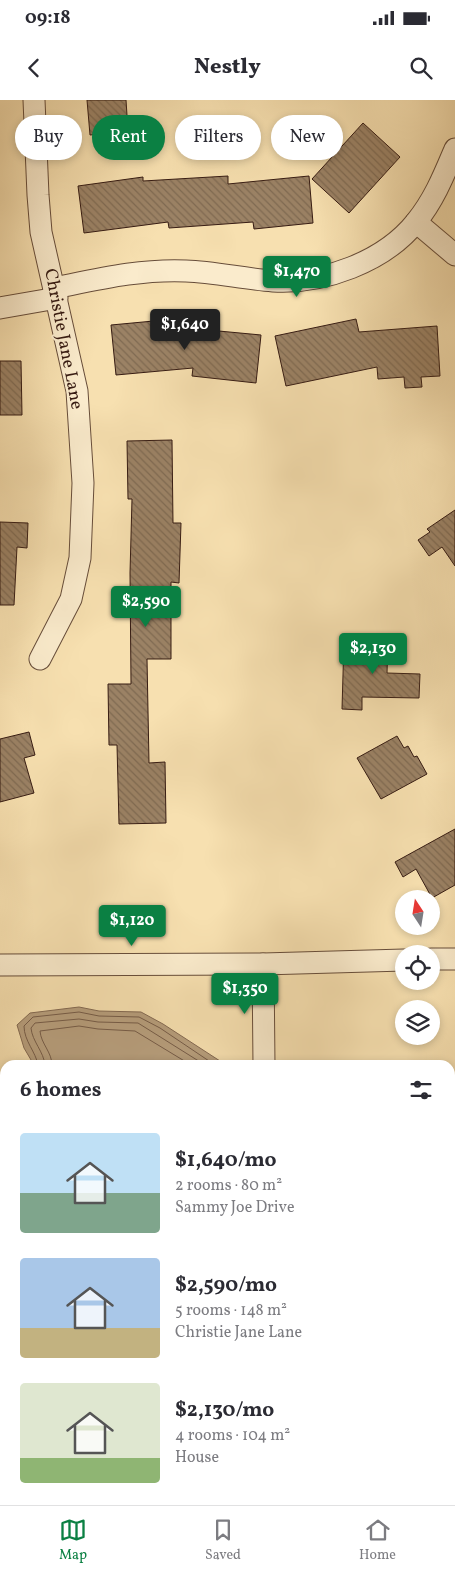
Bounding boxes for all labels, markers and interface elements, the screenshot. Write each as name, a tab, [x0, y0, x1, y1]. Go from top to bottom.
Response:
text: 09:18	[25, 5, 71, 31]
text: Nestly	[194, 52, 261, 83]
icon: back	[20, 54, 48, 82]
icon: search	[407, 54, 435, 82]
chip: Buy	[15, 115, 82, 160]
chip: Rent	[92, 115, 165, 160]
chip: Filters	[175, 115, 261, 160]
chip: New	[271, 115, 343, 160]
pin: $1,470	[256, 256, 338, 298]
text: $1,470	[274, 261, 320, 283]
street label: Christie Jane Lane	[37, 266, 89, 412]
pin: $1,640	[144, 308, 226, 351]
text: $1,640	[161, 314, 209, 336]
pin: $2,590	[105, 586, 187, 628]
text: $2,590	[122, 591, 170, 613]
pin: $2,130	[332, 632, 414, 675]
text: $2,130	[350, 638, 396, 660]
north arrow	[395, 890, 440, 935]
map controls	[395, 890, 440, 1045]
pin: $1,120	[91, 904, 173, 947]
text: $1,120	[110, 910, 154, 932]
button: locate	[395, 945, 440, 990]
pin: $1,350	[204, 972, 286, 1015]
text: $1,350	[222, 978, 268, 1000]
button: layers	[395, 1000, 440, 1045]
text: 6 homes	[20, 1076, 101, 1105]
icon: filters	[407, 1076, 435, 1104]
text: $1,640/mo	[175, 1146, 276, 1175]
icon: home	[60, 1153, 120, 1213]
text: 2 rooms · 80 m²	[175, 1175, 282, 1197]
text: Sammy Joe Drive	[175, 1197, 295, 1219]
text: $2,590/mo	[175, 1271, 277, 1300]
icon: home	[60, 1278, 120, 1338]
text: 5 rooms · 148 m²	[175, 1300, 287, 1322]
text: Christie Jane Lane	[175, 1322, 302, 1344]
text: $2,130/mo	[175, 1396, 274, 1425]
icon: home	[60, 1403, 120, 1463]
text: 4 rooms · 104 m²	[175, 1425, 290, 1447]
text: House	[175, 1447, 219, 1469]
tab: Map	[59, 1516, 87, 1565]
tab: Saved	[205, 1516, 241, 1565]
tab: Home	[359, 1516, 396, 1565]

